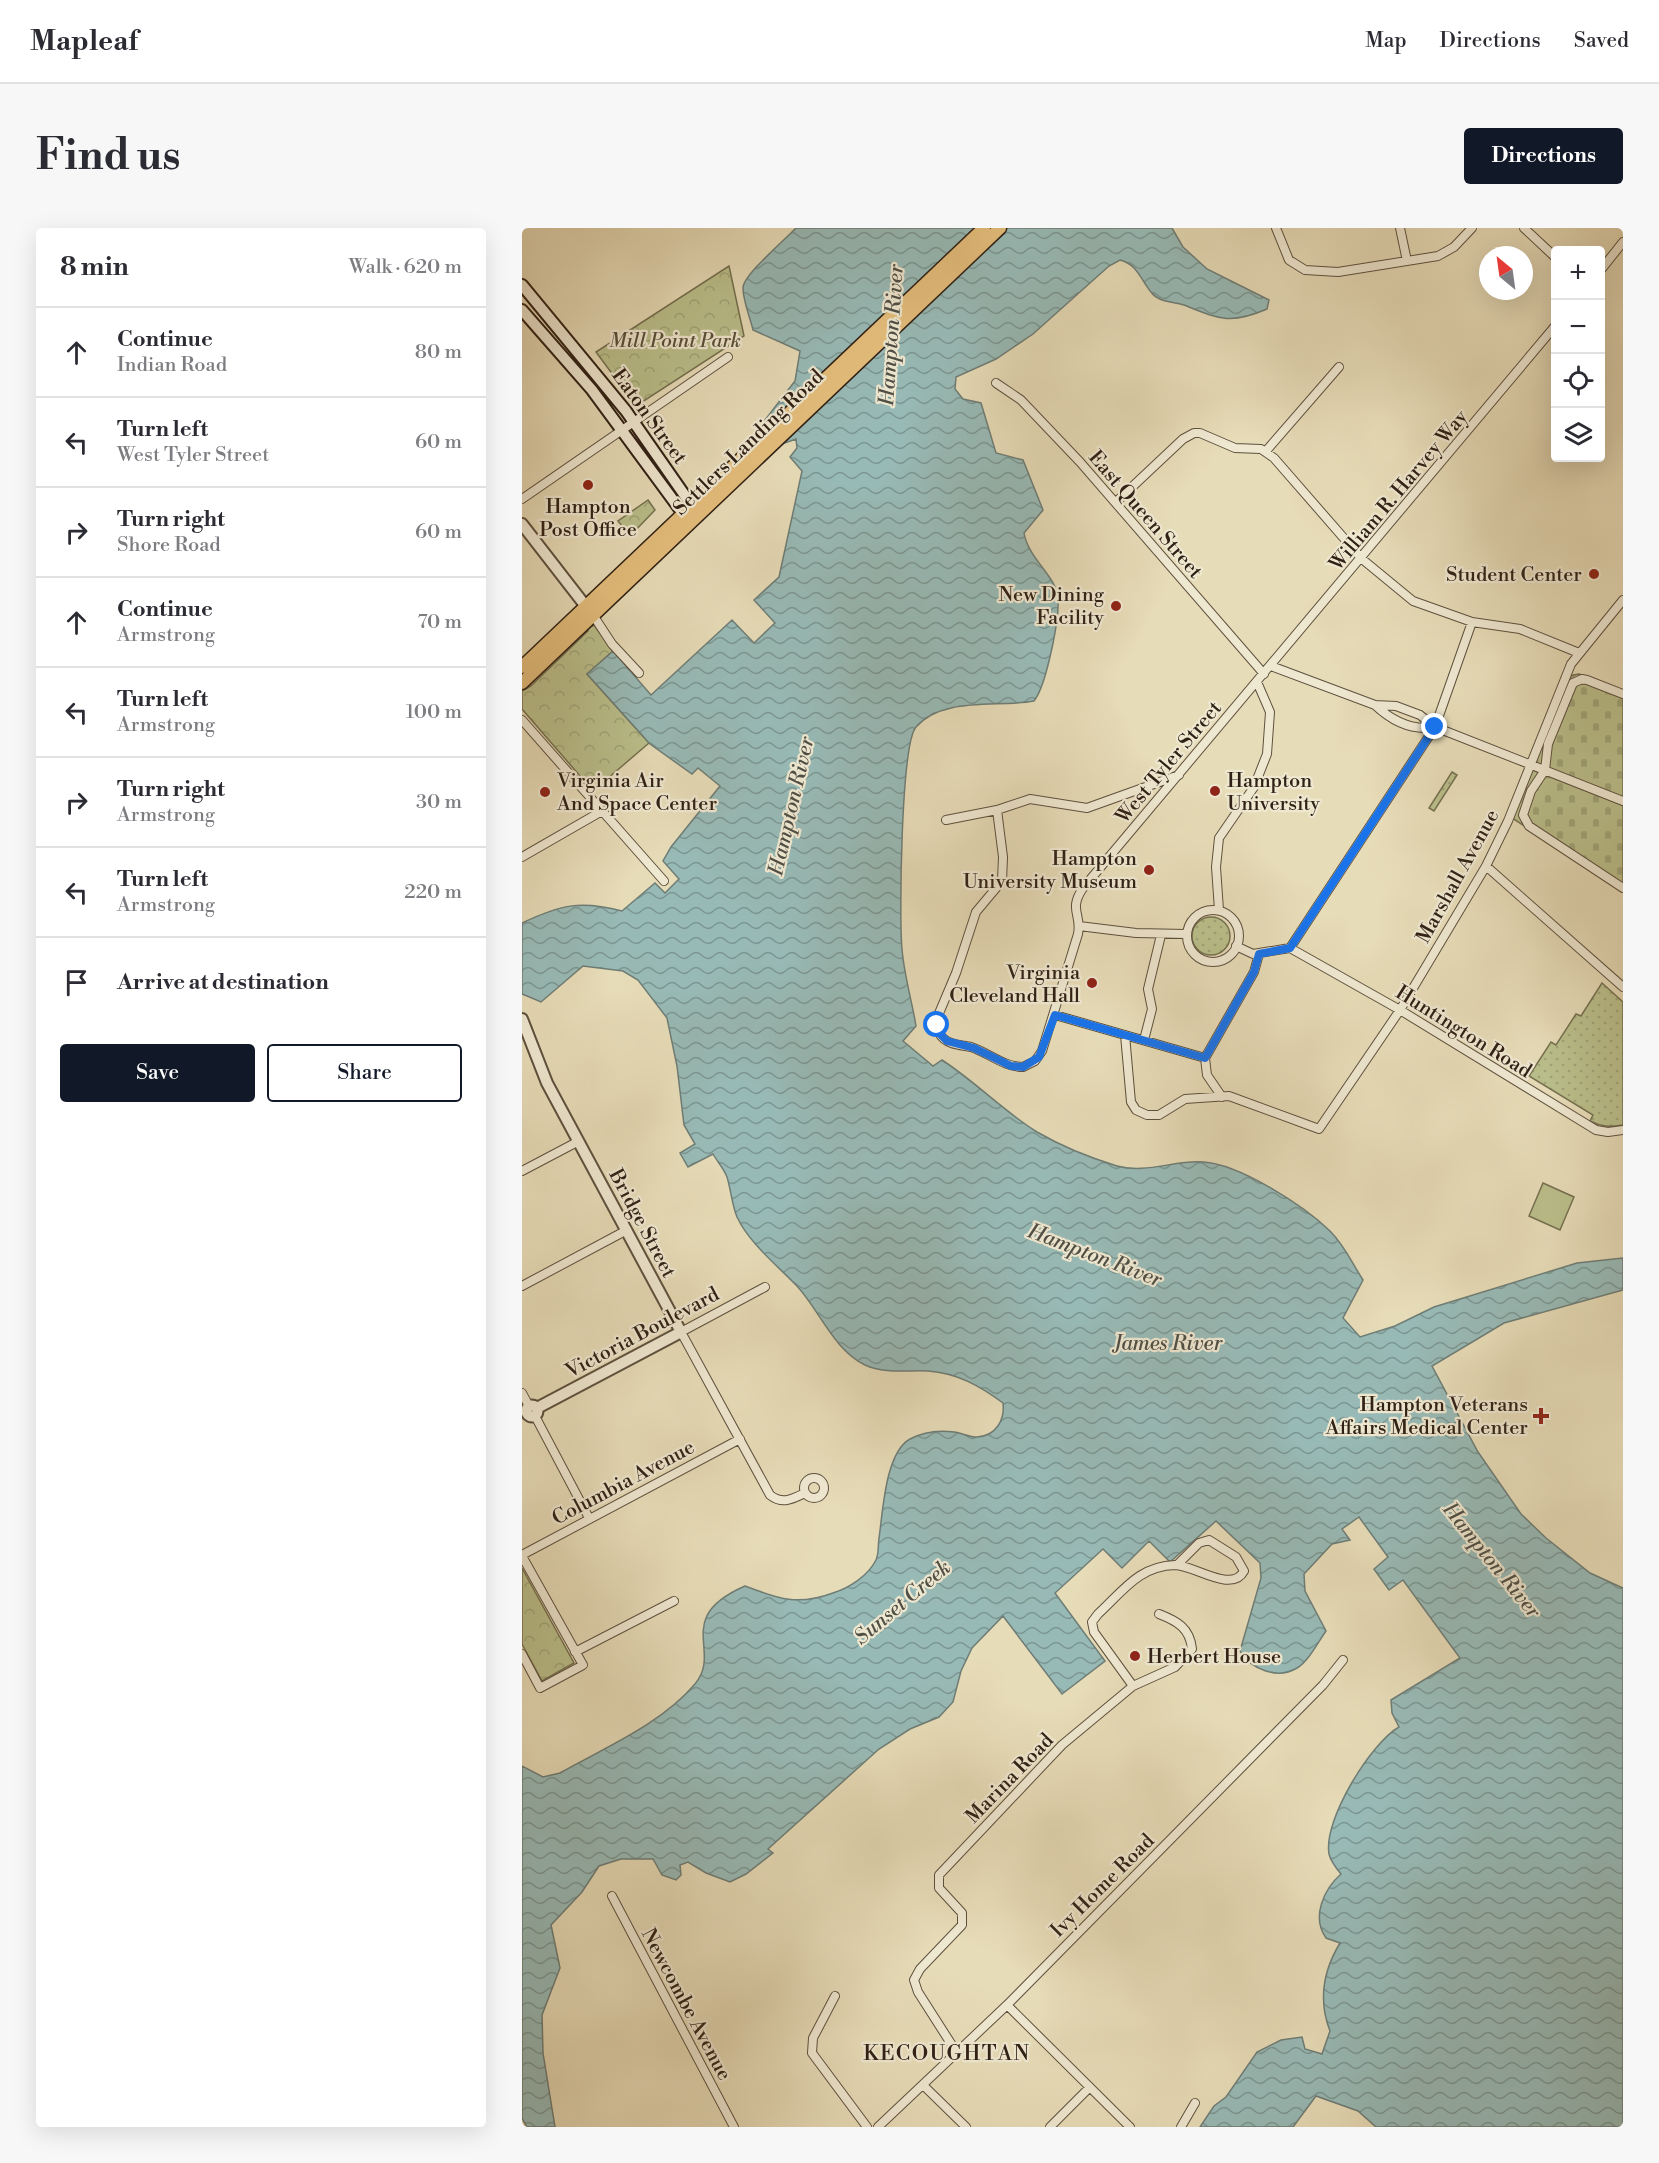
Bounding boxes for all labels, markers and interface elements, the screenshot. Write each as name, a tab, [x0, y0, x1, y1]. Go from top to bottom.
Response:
text: Mapleaf	[30, 24, 138, 59]
text: Map	[1365, 28, 1407, 54]
text: Directions	[1440, 28, 1541, 54]
text: Saved	[1574, 28, 1629, 54]
button: Directions	[1464, 128, 1623, 184]
text: Find us	[36, 130, 180, 183]
north arrow	[1479, 246, 1533, 300]
map controls	[1551, 246, 1605, 462]
button: +	[1551, 246, 1605, 300]
text: 8 min	[60, 251, 129, 283]
text: Walk · 620 m	[349, 255, 462, 280]
water label: Hampton River	[874, 262, 910, 408]
button: −	[1551, 300, 1605, 354]
text: Continue	[117, 326, 213, 353]
park label: Mill Point Park	[609, 329, 741, 354]
icon: ahead	[60, 336, 93, 369]
text: 80 m	[415, 340, 462, 365]
text: Indian Road	[117, 353, 227, 378]
button: locate	[1551, 354, 1605, 408]
street label: Eaton Street	[606, 364, 692, 470]
street label: Settlers Landing Road	[669, 364, 830, 521]
street label: William R. Harvey Way	[1324, 405, 1474, 577]
button: layers	[1551, 408, 1605, 462]
text: Turn left	[117, 416, 208, 443]
icon: left	[60, 426, 93, 459]
text: 60 m	[415, 430, 462, 455]
text: West Tyler Street	[117, 443, 269, 468]
street label: East Queen Street	[1082, 446, 1207, 584]
marker: Hampton Post Office	[581, 478, 595, 492]
place label: Hampton Post Office	[539, 495, 637, 543]
text: Turn right	[117, 506, 225, 533]
icon: right	[60, 516, 93, 549]
text: 60 m	[415, 520, 462, 545]
text: Shore Road	[117, 533, 221, 558]
place label: Student Center	[1446, 563, 1582, 588]
marker: Student Center	[1587, 567, 1601, 581]
place label: New Dining Facility	[998, 583, 1105, 631]
text: Continue	[117, 596, 213, 623]
marker: New Dining Facility	[1109, 599, 1123, 613]
icon: ahead	[60, 606, 93, 639]
text: 70 m	[418, 610, 462, 635]
text: Armstrong	[117, 623, 215, 648]
text: Turn left	[117, 686, 208, 713]
icon: left	[60, 696, 93, 729]
street label: West Tyler Street	[1110, 697, 1228, 830]
text: 100 m	[406, 700, 462, 725]
text: Armstrong	[117, 713, 215, 738]
route end	[1421, 713, 1447, 739]
water label: Hampton River	[763, 733, 821, 879]
place label: Virginia Air And Space Center	[556, 769, 717, 817]
place label: Hampton University	[1227, 769, 1320, 817]
text: Turn right	[117, 776, 225, 803]
marker: Hampton University	[1208, 784, 1222, 798]
marker: Virginia Air And Space Center	[538, 785, 552, 799]
icon: right	[60, 786, 93, 819]
text: 30 m	[416, 790, 462, 815]
text: Armstrong	[117, 803, 215, 828]
street label: Marshall Avenue	[1411, 805, 1505, 948]
place label: Hampton University Museum	[963, 847, 1137, 895]
marker: Hampton University Museum	[1142, 863, 1156, 877]
text: Turn left	[117, 866, 208, 893]
icon: left	[60, 876, 93, 909]
text: 220 m	[404, 880, 462, 905]
text: Armstrong	[117, 893, 215, 918]
place label: Virginia Cleveland Hall	[949, 961, 1081, 1009]
icon: arrive	[60, 966, 93, 999]
text: Arrive at destination	[117, 969, 329, 996]
marker: Virginia Cleveland Hall	[1085, 976, 1099, 990]
street label: Huntington Road	[1391, 980, 1536, 1084]
route start	[923, 1011, 949, 1037]
button: Save	[60, 1044, 255, 1102]
button: Share	[267, 1044, 462, 1102]
street label: Bridge Street	[602, 1164, 681, 1282]
water label: Hampton River	[1023, 1218, 1166, 1294]
street label: Victoria Boulevard	[561, 1282, 724, 1385]
water label: James River	[1112, 1331, 1223, 1357]
place label: Hampton Veterans Affairs Medical Center	[1325, 1393, 1528, 1441]
marker: Hampton Veterans Affairs Medical Center	[1532, 1407, 1550, 1425]
street label: Columbia Avenue	[548, 1435, 699, 1531]
water label: Hampton River	[1436, 1497, 1547, 1625]
water label: Sunset Creek	[849, 1555, 956, 1651]
place label: Herbert House	[1147, 1645, 1281, 1670]
marker: Herbert House	[1128, 1649, 1142, 1663]
street label: Marina Road	[961, 1728, 1060, 1829]
street label: Ivy Home Road	[1046, 1828, 1161, 1943]
street label: Newcombe Avenue	[635, 1924, 736, 2085]
district label: KECOUGHTAN	[863, 2041, 1031, 2067]

